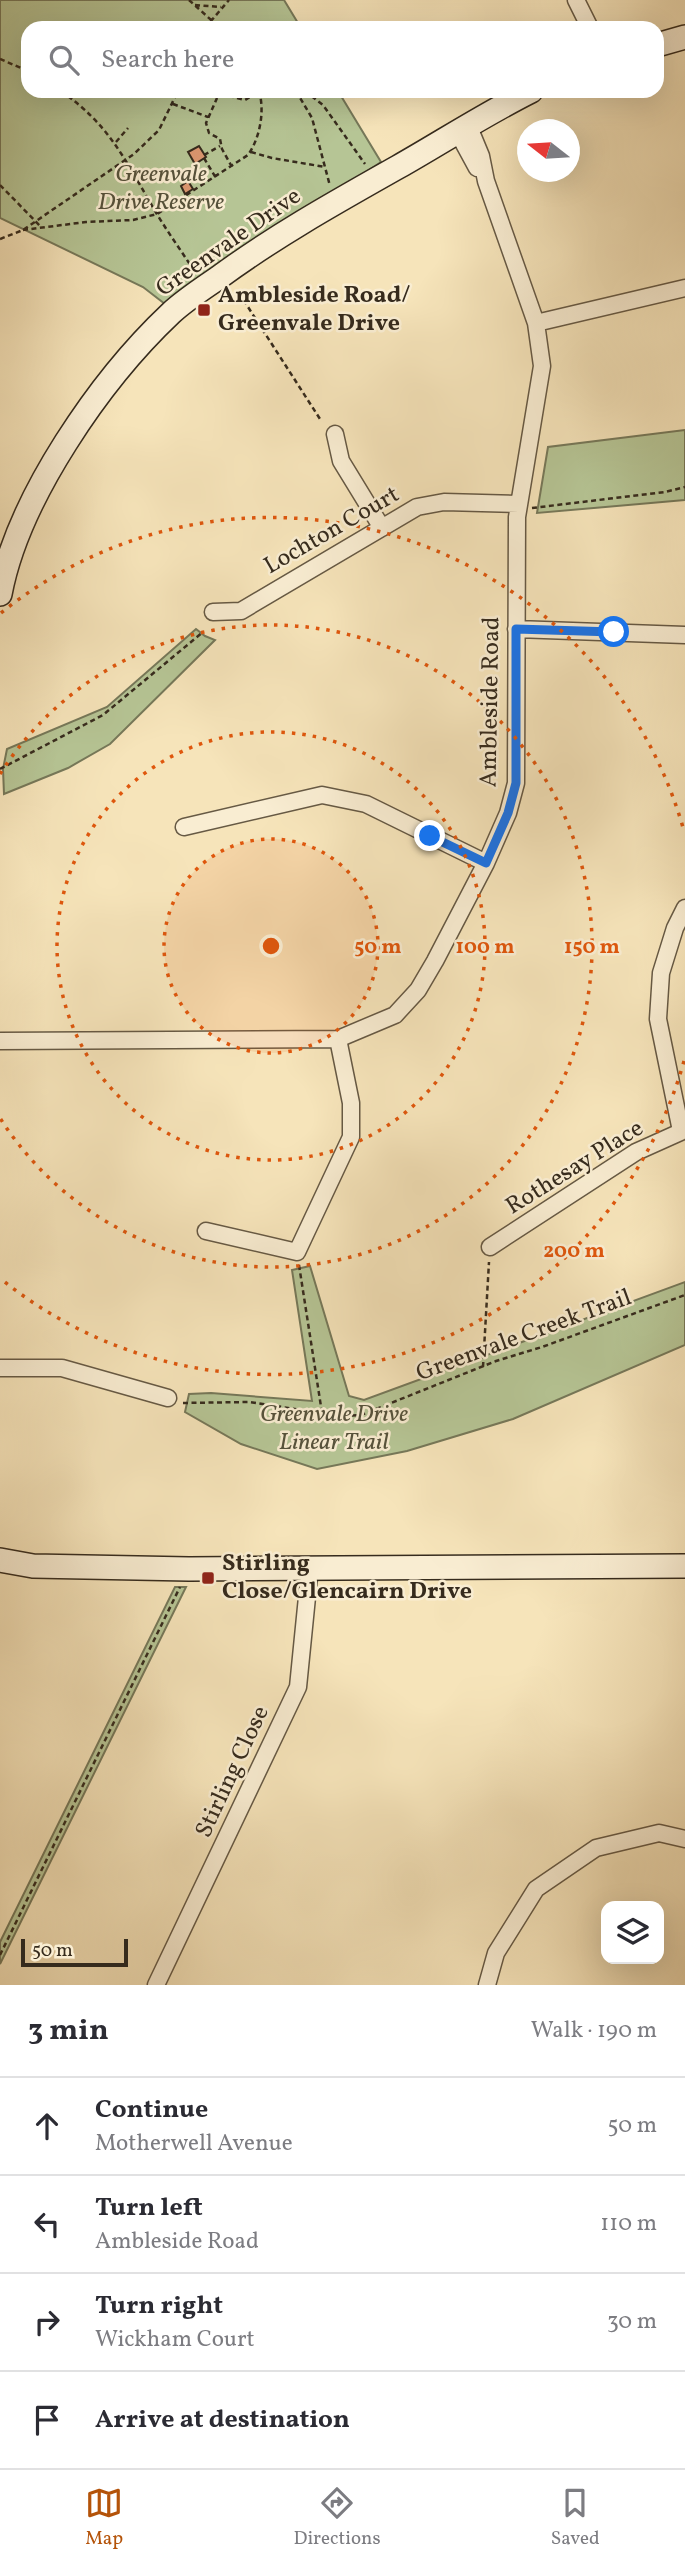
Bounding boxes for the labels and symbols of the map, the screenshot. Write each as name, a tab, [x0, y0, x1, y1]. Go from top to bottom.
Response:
north arrow	[517, 119, 580, 182]
park label: Greenvale Drive Reserve	[98, 158, 224, 220]
street label: Greenvale Drive	[149, 180, 309, 306]
place label: Ambleside Road/ Greenvale Drive	[218, 279, 411, 341]
marker: Ambleside Road/ Greenvale Drive	[196, 302, 212, 318]
street label: Lochton Court	[258, 478, 406, 584]
street label: Ambleside Road	[473, 616, 509, 788]
route start	[598, 616, 629, 647]
route end	[414, 820, 445, 851]
text: 50 m	[354, 933, 402, 962]
text: 100 m	[455, 933, 515, 962]
text: 150 m	[564, 933, 620, 962]
centre of rings	[259, 934, 283, 958]
street label: Rothesay Place	[500, 1112, 650, 1224]
text: 200 m	[543, 1237, 605, 1266]
street label: Greenvale Creek Trail	[412, 1281, 636, 1391]
park label: Greenvale Drive Linear Trail	[260, 1398, 408, 1460]
place label: Stirling Close/Glencairn Drive	[222, 1547, 472, 1609]
marker: Stirling Close/Glencairn Drive	[200, 1570, 216, 1586]
street label: Stirling Close	[188, 1700, 278, 1844]
scale bar	[21, 1936, 128, 1968]

